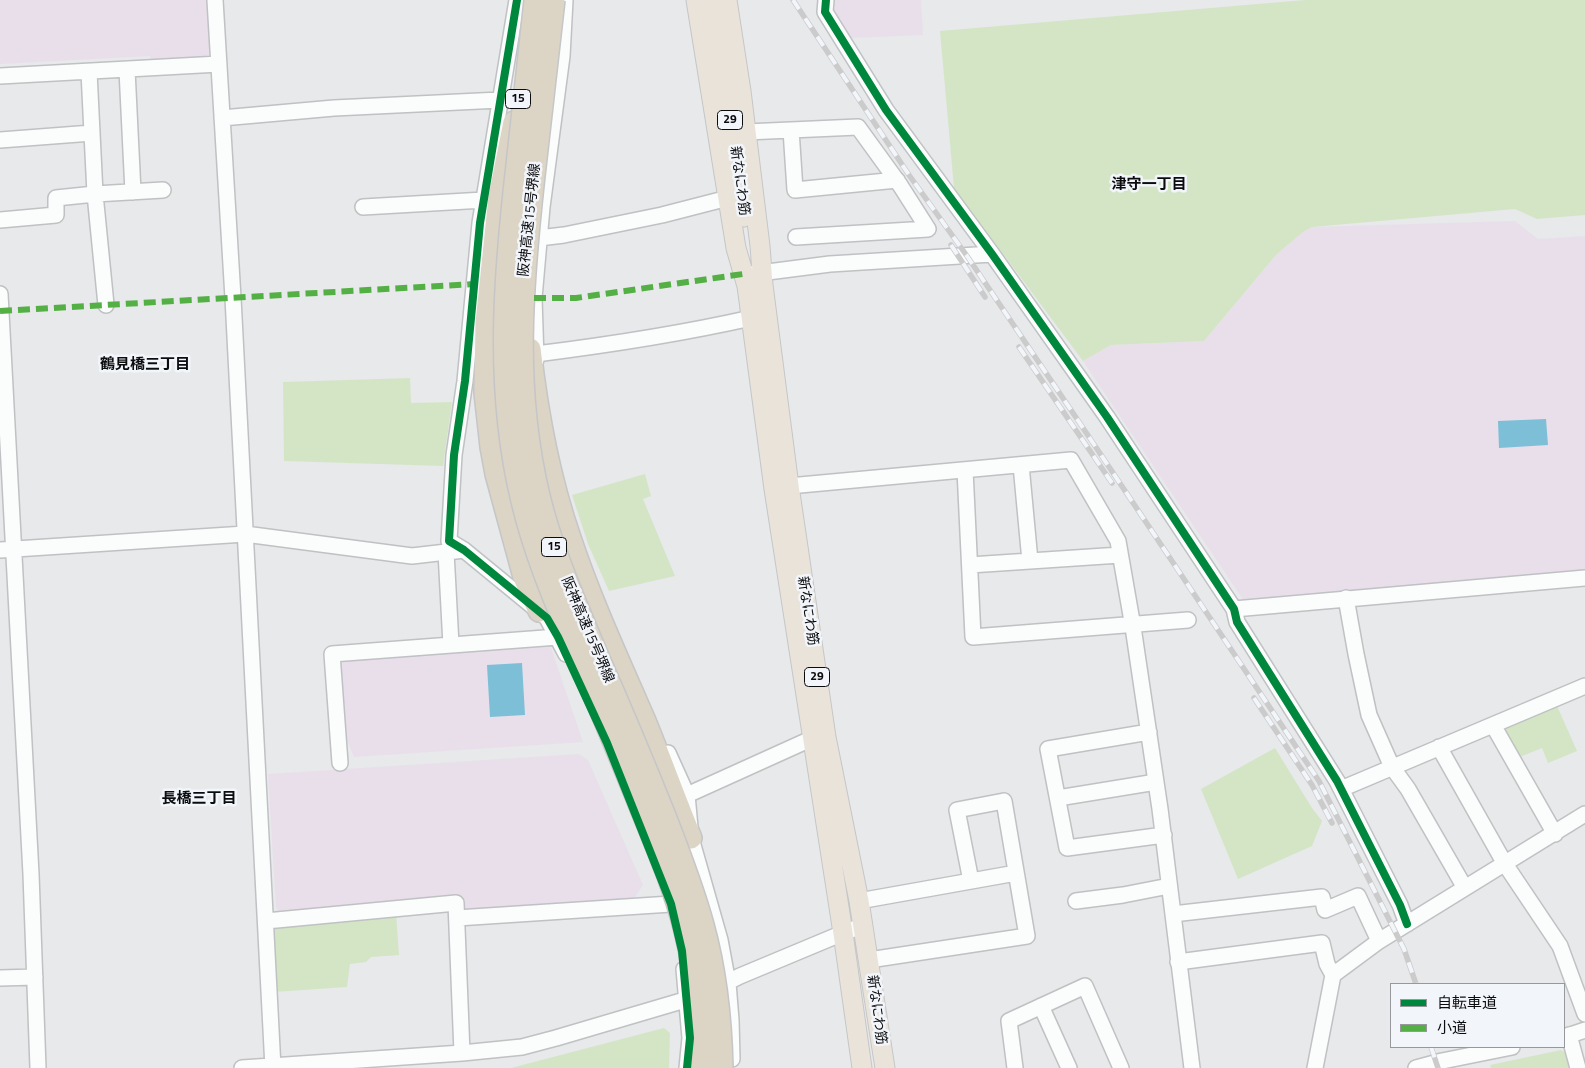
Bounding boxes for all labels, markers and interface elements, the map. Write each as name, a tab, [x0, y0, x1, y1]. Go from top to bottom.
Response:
road number: 15	[506, 90, 530, 108]
road number: 29	[718, 110, 742, 130]
street label: 新なにわ筋	[726, 145, 752, 217]
street label: 阪神高速15号堺線	[516, 163, 544, 277]
district label: 津守一丁目	[1112, 176, 1186, 194]
district label: 鶴見橋三丁目	[100, 356, 190, 374]
road number: 15	[542, 538, 566, 556]
street label: 阪神高速15号堺線	[557, 574, 617, 686]
street label: 新なにわ筋	[793, 575, 821, 647]
road number: 29	[804, 668, 830, 686]
district label: 長橋三丁目	[162, 790, 236, 808]
street label: 新なにわ筋	[863, 974, 889, 1046]
legend	[1390, 983, 1565, 1048]
text: 自転車道	[1437, 991, 1497, 1014]
text: 小道	[1437, 1016, 1467, 1039]

